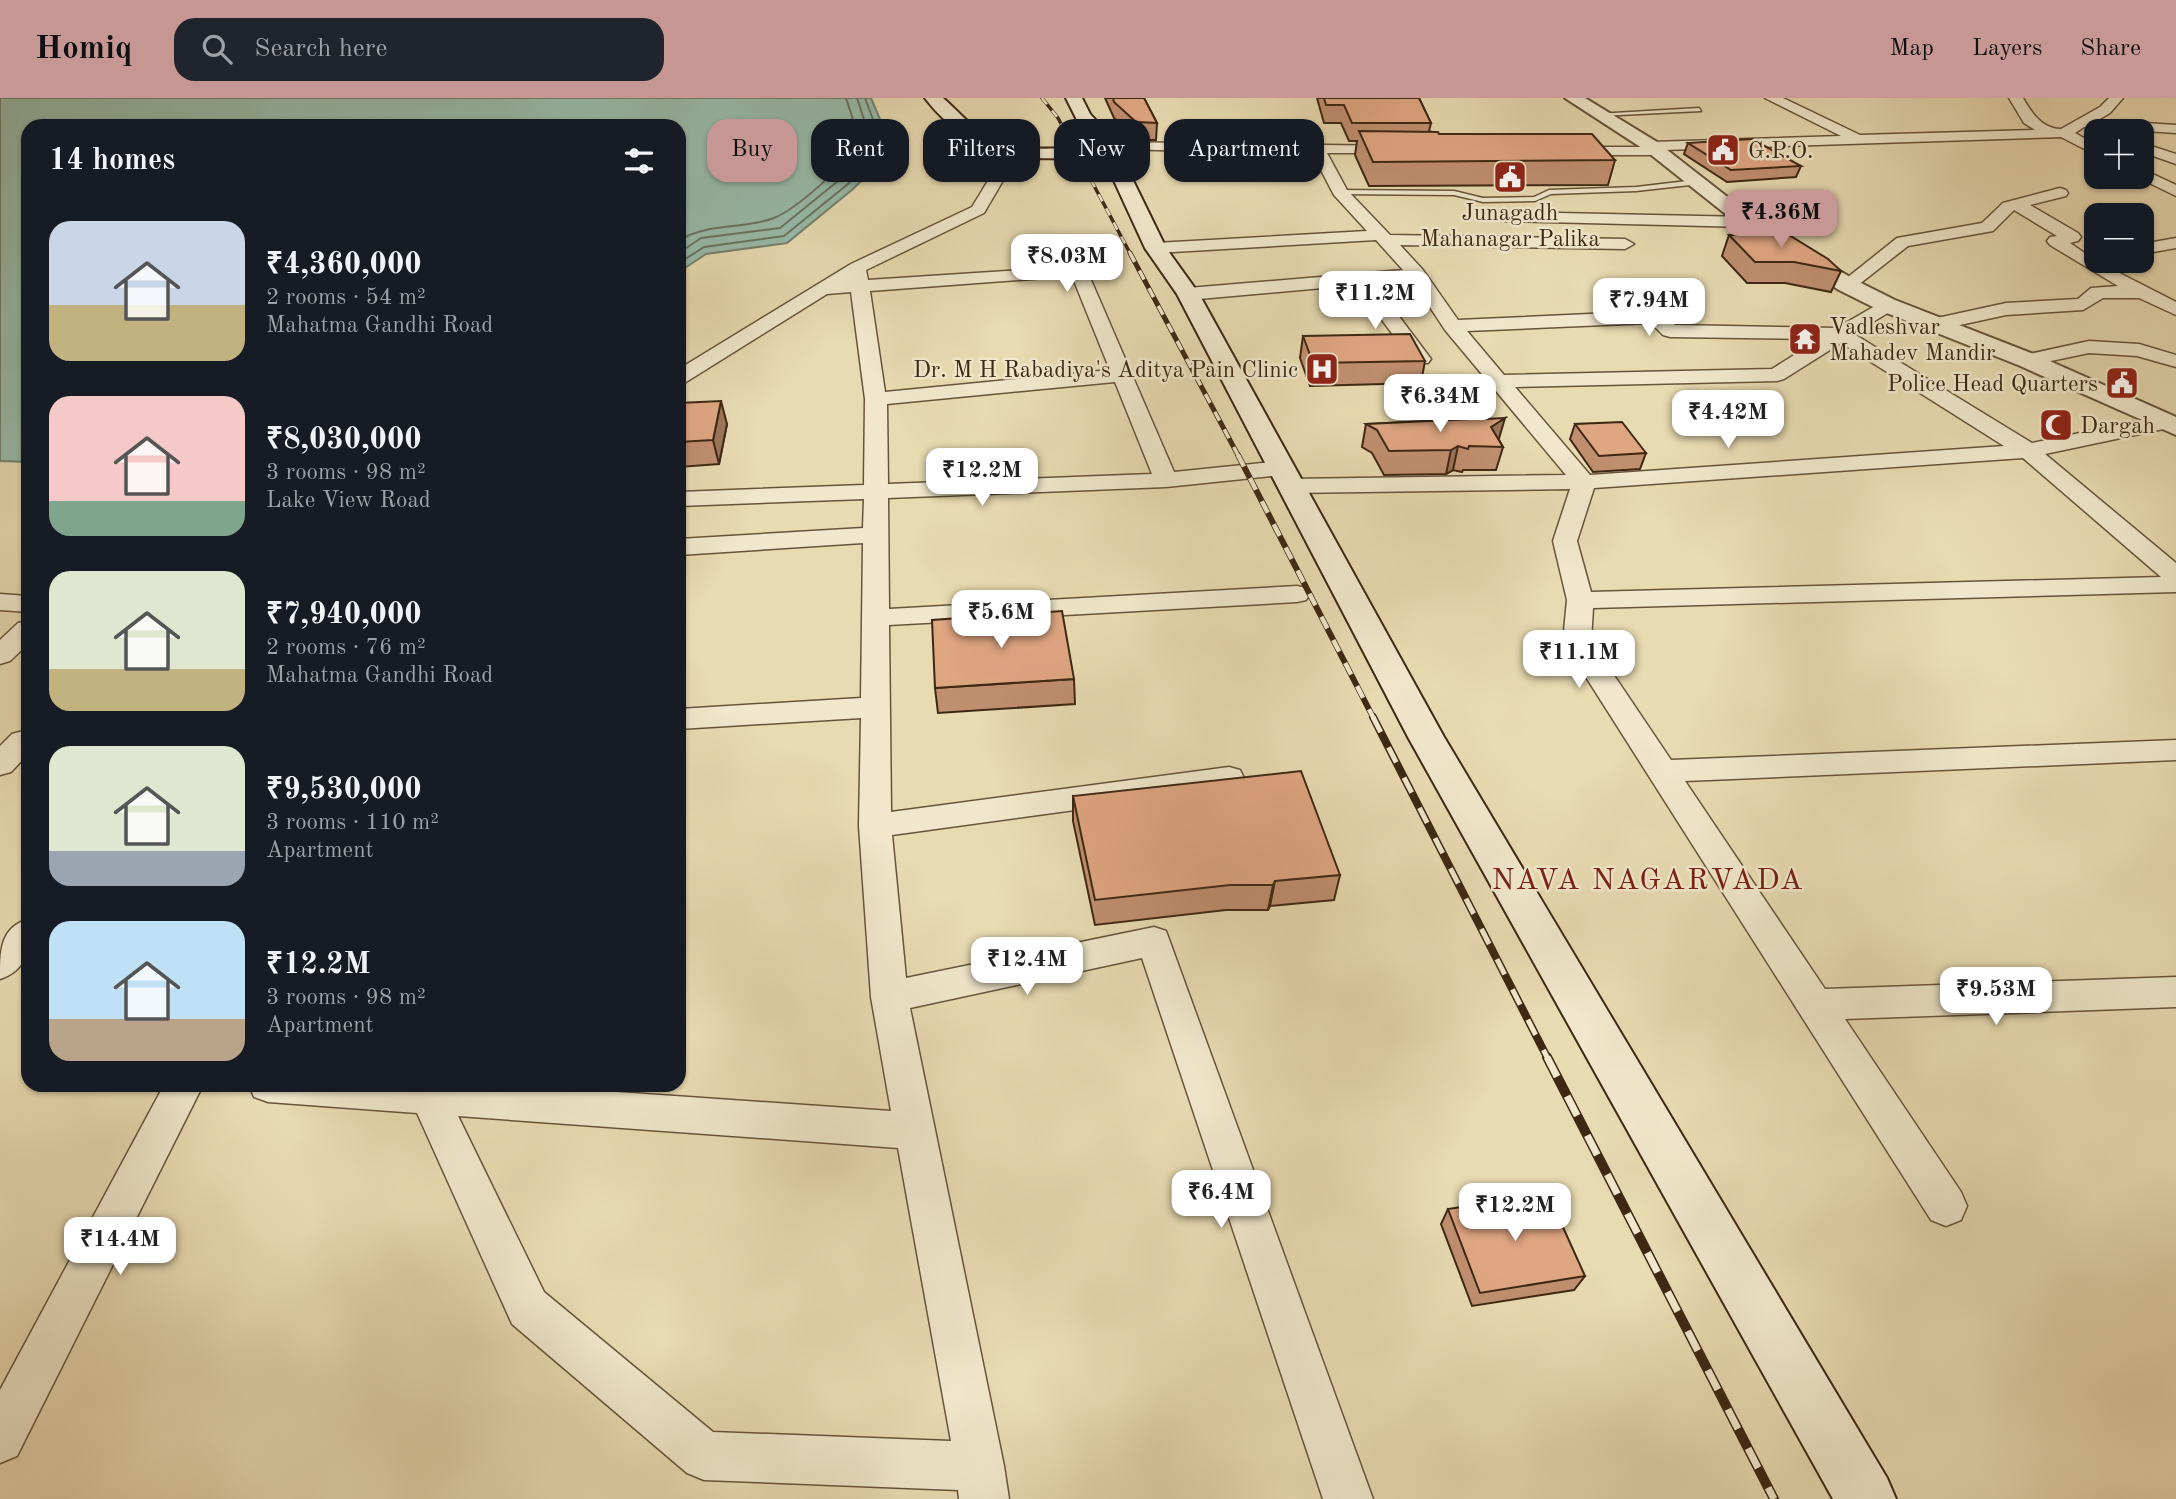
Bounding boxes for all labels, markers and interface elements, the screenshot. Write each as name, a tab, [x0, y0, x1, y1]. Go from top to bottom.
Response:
search box	[174, 18, 664, 81]
icon: search	[198, 30, 236, 68]
text: Homiq	[35, 33, 132, 66]
text: Search here	[254, 36, 387, 62]
text: Map	[1890, 37, 1934, 61]
text: Layers	[1972, 37, 2042, 61]
text: Share	[2080, 37, 2141, 61]
chip: Buy	[707, 119, 797, 182]
chip: Rent	[811, 119, 909, 182]
chip: Filters	[923, 119, 1040, 182]
chip: New	[1054, 119, 1150, 182]
chip: Apartment	[1164, 119, 1324, 182]
map controls	[2084, 119, 2154, 273]
button: +	[2084, 119, 2154, 189]
public building icon: G.P.O.	[1704, 131, 1742, 169]
place label: G.P.O.	[1748, 140, 1813, 163]
icon: filters	[620, 142, 658, 180]
text: 14 homes	[49, 146, 175, 176]
public building icon: Junagadh Mahanagar Palika	[1491, 158, 1529, 196]
pin: ₹4.36M	[1724, 190, 1838, 250]
text: ₹4.36M	[1741, 201, 1821, 224]
place label: Junagadh Mahanagar Palika	[1420, 202, 1600, 251]
button: −	[2084, 203, 2154, 273]
pin: ₹8.03M	[1010, 234, 1124, 294]
text: ₹8.03M	[1027, 245, 1107, 268]
icon: home	[105, 249, 189, 333]
text: ₹4,360,000	[266, 250, 422, 280]
pin: ₹11.2M	[1318, 272, 1432, 331]
pin: ₹7.94M	[1592, 278, 1706, 338]
text: ₹11.2M	[1335, 282, 1415, 305]
text: 2 rooms · 54 m²	[266, 286, 426, 309]
text: ₹7.94M	[1609, 289, 1689, 312]
text: Mahatma Gandhi Road	[266, 314, 493, 337]
place label: Vadleshvar Mahadev Mandir	[1829, 316, 1995, 365]
temple icon: Vadleshvar Mahadev Mandir	[1786, 320, 1824, 358]
hospital icon: Dr. M H Rabadiya's Aditya Pain Clinic	[1303, 350, 1341, 388]
place label: Dr. M H Rabadiya's Aditya Pain Clinic	[913, 359, 1298, 382]
public building icon: Police Head Quarters	[2103, 364, 2141, 402]
place label: Police Head Quarters	[1887, 373, 2098, 396]
pin: ₹6.34M	[1383, 374, 1497, 434]
text: ₹6.34M	[1400, 385, 1480, 408]
pin: ₹4.42M	[1671, 390, 1785, 450]
text: ₹4.42M	[1688, 401, 1768, 424]
mosque icon: Dargah	[2037, 406, 2075, 444]
place label: Dargah	[2080, 415, 2155, 438]
icon: home	[105, 424, 189, 508]
text: ₹8,030,000	[266, 425, 422, 455]
pin: ₹12.2M	[925, 448, 1039, 508]
text: ₹12.2M	[942, 459, 1022, 482]
text: 3 rooms · 98 m²	[266, 461, 426, 484]
text: Lake View Road	[266, 489, 431, 512]
pin: ₹5.6M	[952, 590, 1050, 650]
icon: home	[105, 599, 189, 683]
text: ₹7,940,000	[266, 600, 422, 630]
text: ₹5.6M	[968, 601, 1034, 624]
pin: ₹11.1M	[1522, 630, 1636, 690]
text: 2 rooms · 76 m²	[266, 636, 426, 659]
text: ₹11.1M	[1539, 641, 1619, 664]
text: Mahatma Gandhi Road	[266, 664, 493, 687]
icon: home	[105, 774, 189, 858]
text: ₹9,530,000	[266, 775, 422, 805]
text: 3 rooms · 110 m²	[266, 811, 439, 834]
text: Apartment	[266, 839, 374, 862]
district label: NAVA NAGARVADA	[1491, 866, 1805, 896]
pin: ₹12.4M	[970, 937, 1084, 997]
text: ₹12.4M	[987, 948, 1067, 971]
icon: home	[105, 949, 189, 1033]
text: ₹12.2M	[266, 950, 370, 980]
pin: ₹9.53M	[1939, 968, 2053, 1027]
text: ₹9.53M	[1956, 978, 2036, 1001]
text: 3 rooms · 98 m²	[266, 986, 426, 1009]
text: Apartment	[266, 1014, 374, 1037]
pin: ₹6.4M	[1172, 1170, 1270, 1230]
text: ₹6.4M	[1188, 1181, 1254, 1204]
pin: ₹12.2M	[1458, 1184, 1572, 1243]
text: ₹12.2M	[1475, 1194, 1555, 1217]
pin: ₹14.4M	[63, 1218, 177, 1277]
text: ₹14.4M	[80, 1228, 160, 1251]

